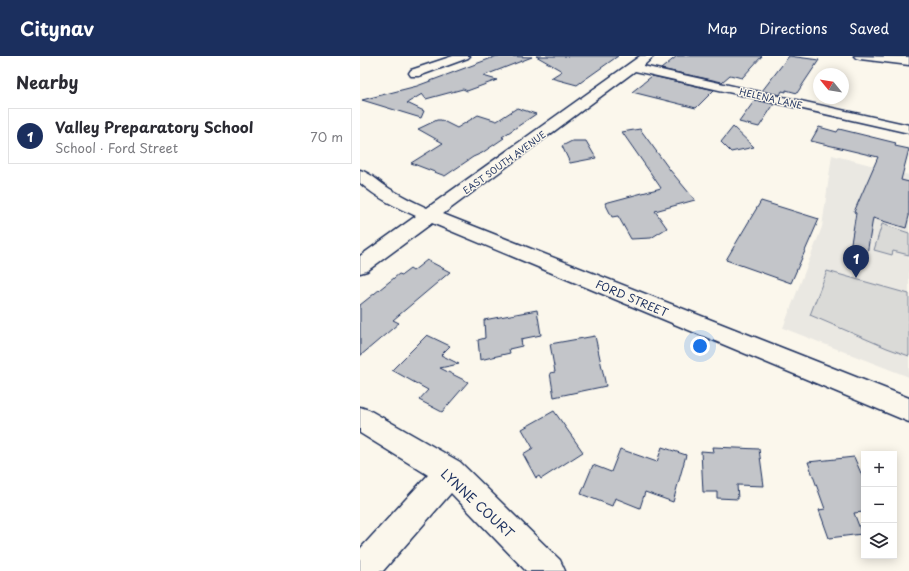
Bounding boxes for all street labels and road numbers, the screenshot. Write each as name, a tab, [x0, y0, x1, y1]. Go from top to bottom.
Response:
street label: HELENA LANE	[738, 84, 804, 112]
street label: EAST SOUTH AVENUE	[460, 127, 549, 197]
street label: FORD STREET	[593, 275, 671, 321]
street label: LYNNE COURT	[437, 464, 519, 542]

